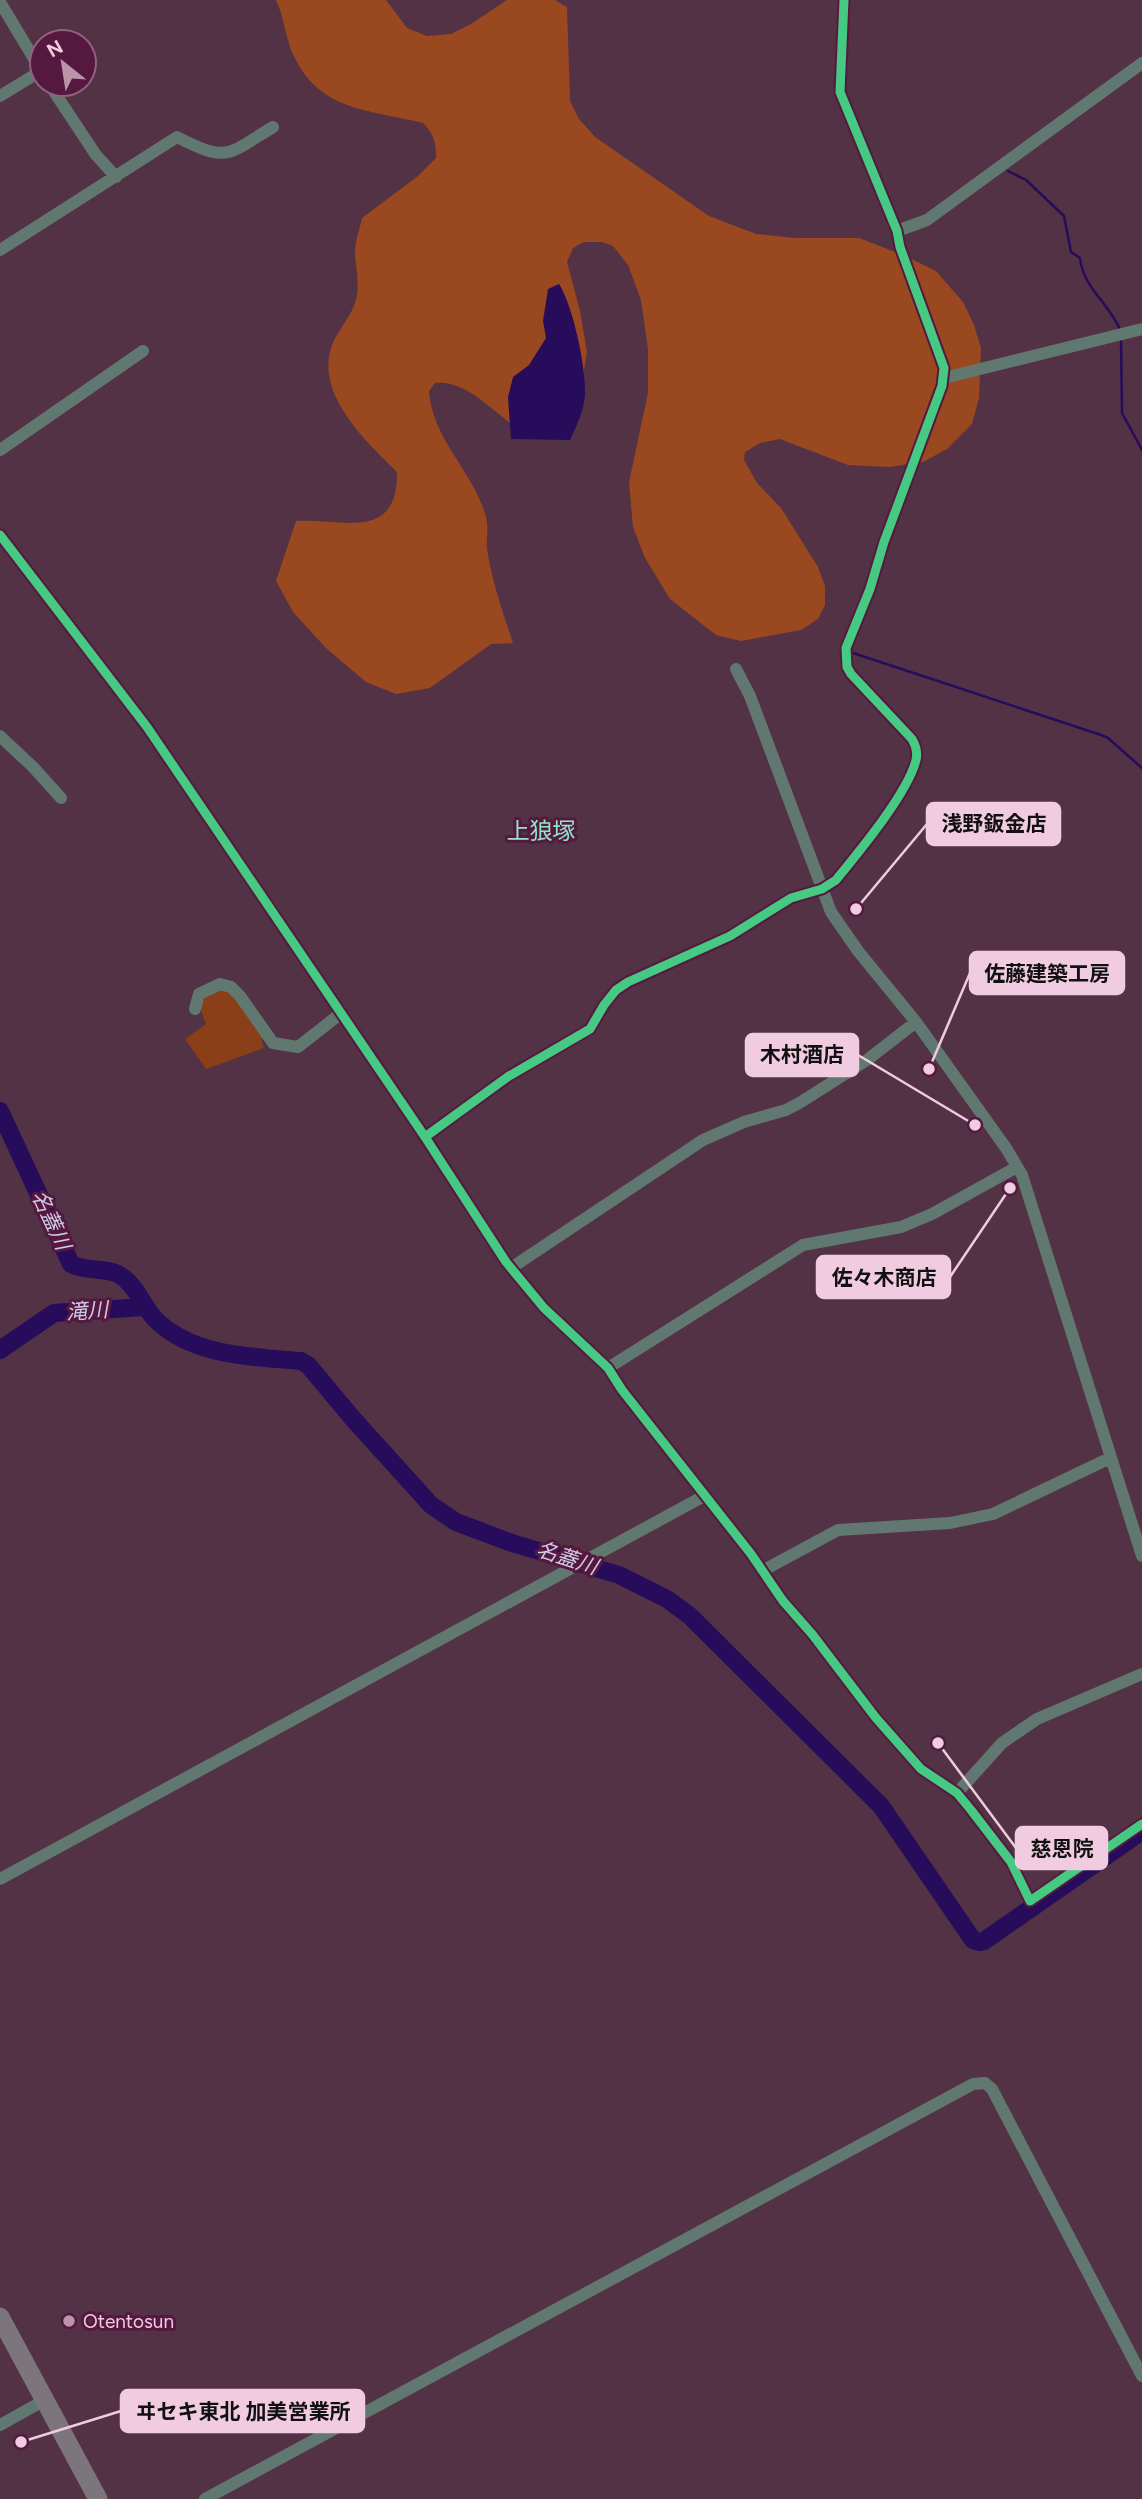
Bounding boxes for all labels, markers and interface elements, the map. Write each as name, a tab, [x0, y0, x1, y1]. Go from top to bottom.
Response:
north arrow	[28, 28, 98, 98]
text: N	[43, 35, 67, 62]
callout: 浅野鈑金店	[927, 803, 1060, 845]
text: 浅野鈑金店	[942, 811, 1047, 836]
district label: 上狼塚	[507, 817, 576, 845]
callout: 佐藤建築工房	[970, 952, 1124, 994]
text: 佐藤建築工房	[984, 961, 1110, 986]
callout: 木村酒店	[746, 1034, 858, 1076]
text: 木村酒店	[760, 1042, 844, 1067]
water label: 名蓋川	[27, 1186, 77, 1255]
callout: 佐々木商店	[817, 1256, 950, 1298]
text: 佐々木商店	[832, 1265, 937, 1290]
water label: 滝川	[65, 1296, 111, 1324]
water label: 名蓋川	[533, 1536, 603, 1580]
callout: 慈恩院	[1016, 1827, 1107, 1869]
text: 慈恩院	[1031, 1836, 1094, 1861]
place label: Otentosun	[83, 2310, 174, 2333]
marker: Otentosun	[61, 2313, 77, 2329]
callout: ヰセキ東北 加美営業所	[121, 2390, 364, 2432]
text: ヰセキ東北 加美営業所	[136, 2399, 351, 2424]

